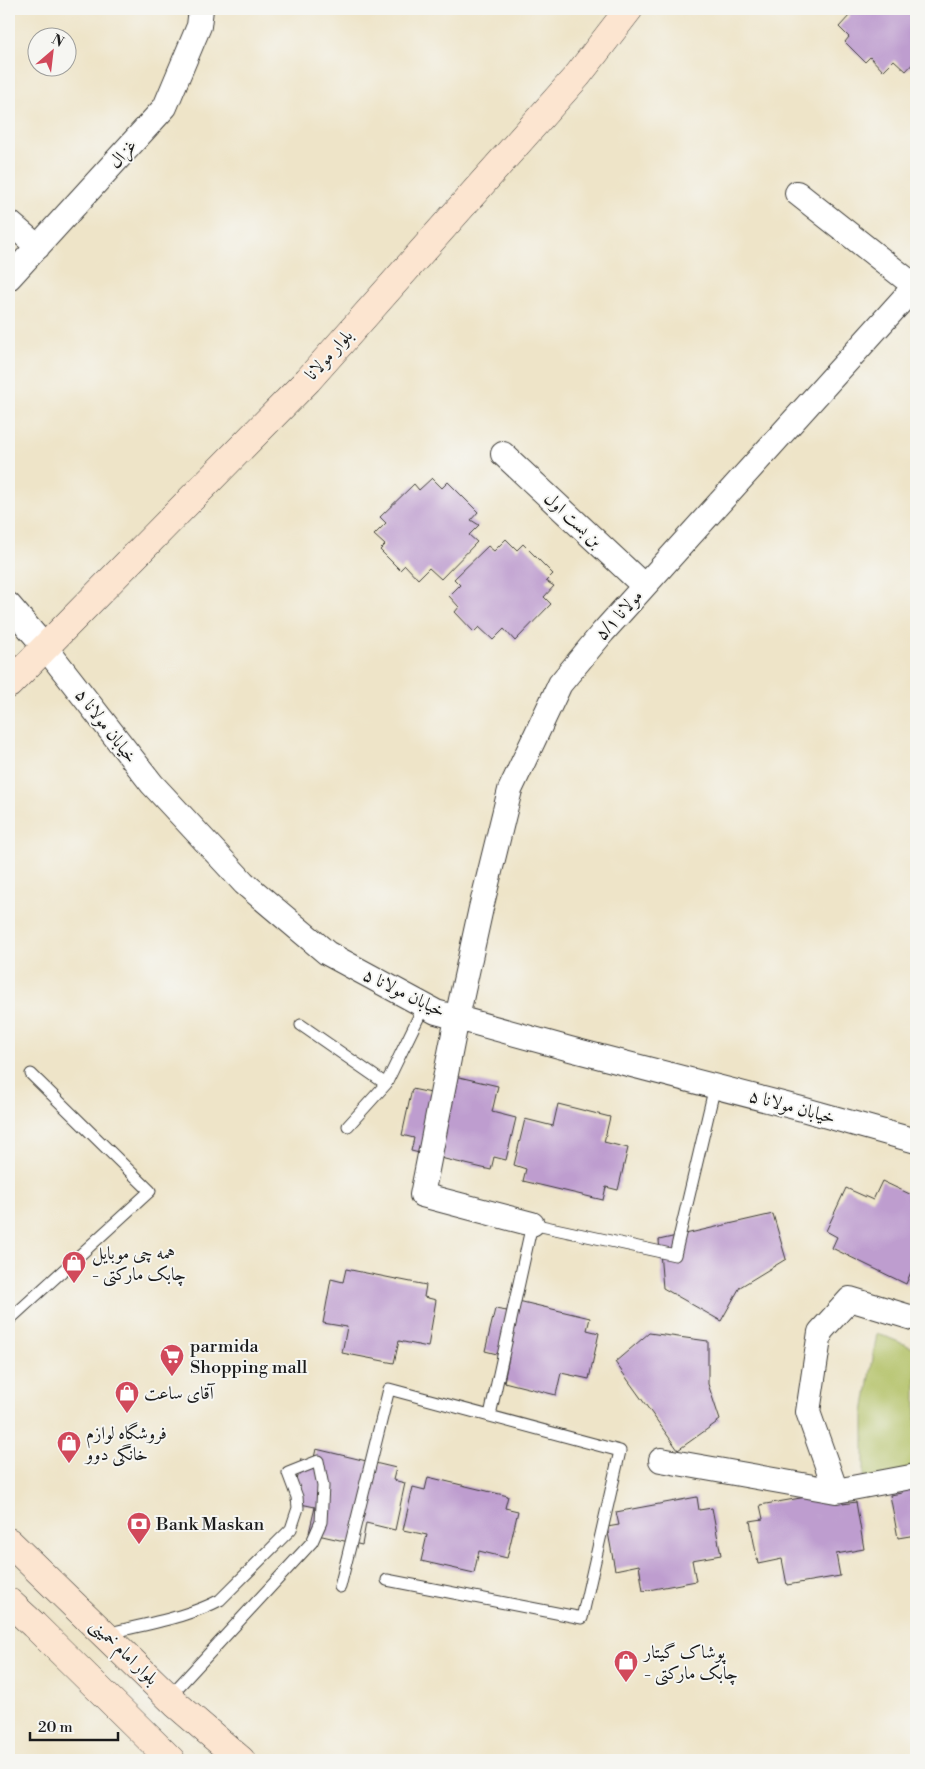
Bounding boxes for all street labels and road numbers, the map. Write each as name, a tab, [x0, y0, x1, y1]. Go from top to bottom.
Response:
street label: غزال	[104, 134, 143, 174]
street label: بلوار مولانا	[300, 325, 358, 385]
street label: بن بست اول	[539, 487, 607, 553]
street label: مولانا ۵/۱	[590, 585, 648, 645]
street label: خیابان مولانا ۵	[70, 684, 142, 768]
street label: خیابان مولانا ۵	[359, 963, 449, 1023]
street label: خیابان مولانا ۵	[746, 1084, 838, 1130]
street label: بلوار امام خمینی	[82, 1614, 163, 1693]

